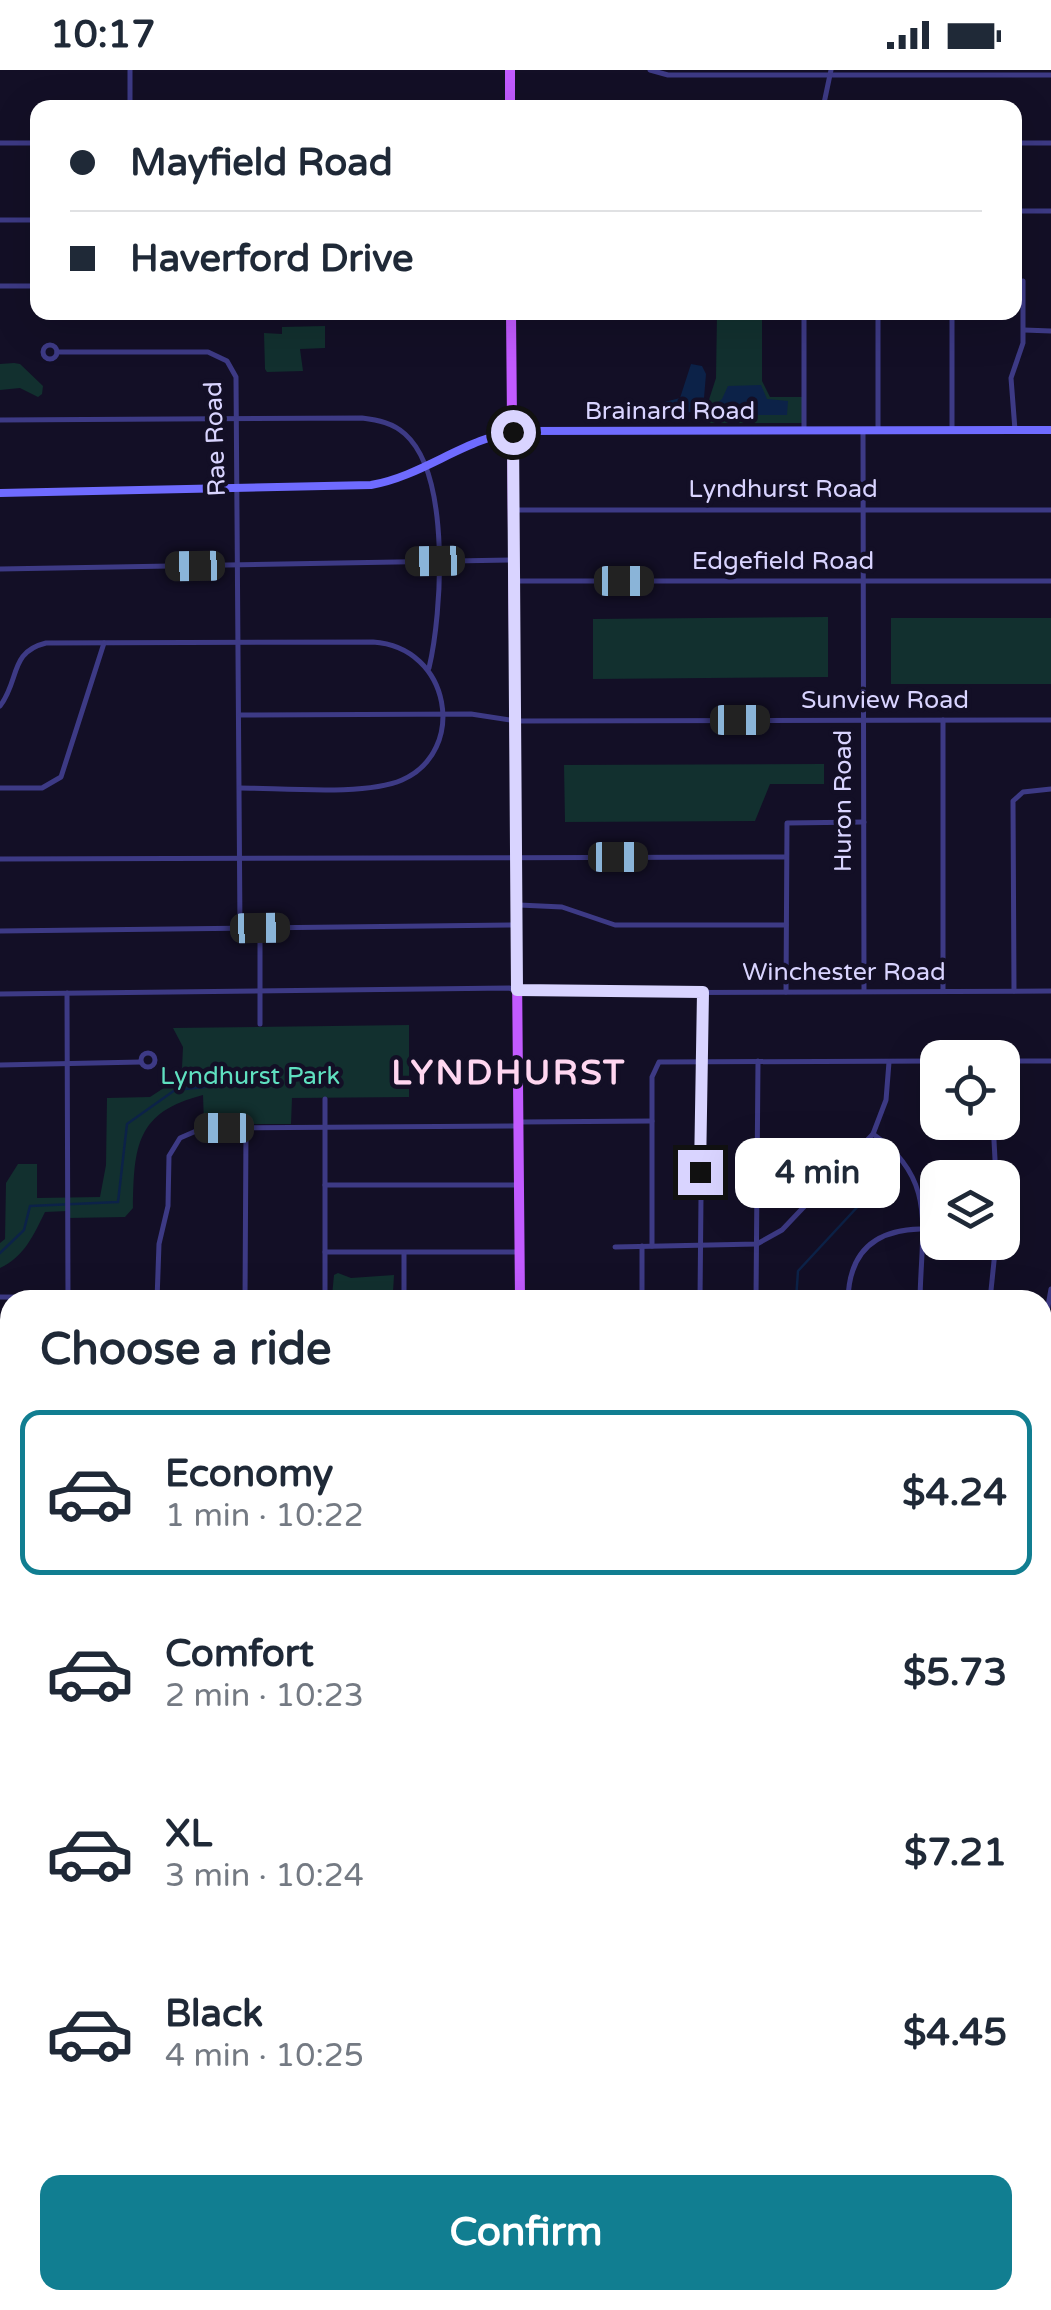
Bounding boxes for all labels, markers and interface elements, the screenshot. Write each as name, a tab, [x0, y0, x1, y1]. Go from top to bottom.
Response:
text: 10:17	[50, 12, 155, 58]
text: Mayfield Road	[130, 140, 393, 186]
text: Haverford Drive	[130, 236, 414, 282]
street label: Rae Road	[198, 381, 232, 497]
street label: Brainard Road	[585, 396, 755, 426]
route start	[491, 410, 536, 455]
street label: Lyndhurst Road	[688, 474, 878, 504]
car	[405, 545, 465, 577]
street label: Edgefield Road	[692, 546, 874, 576]
car	[165, 550, 225, 582]
car	[594, 566, 654, 596]
street label: Sunview Road	[801, 685, 969, 715]
car	[710, 705, 770, 735]
street label: Huron Road	[828, 730, 858, 872]
car	[588, 842, 648, 872]
car	[230, 912, 290, 944]
street label: Winchester Road	[742, 957, 946, 987]
map controls	[920, 1040, 1020, 1260]
button: locate	[920, 1040, 1020, 1140]
district label: LYNDHURST	[391, 1052, 627, 1094]
park label: Lyndhurst Park	[160, 1061, 340, 1091]
car	[194, 1113, 254, 1143]
callout: 4 min	[735, 1137, 900, 1207]
route end	[678, 1150, 723, 1195]
text: 4 min	[775, 1154, 860, 1192]
button: layers	[920, 1160, 1020, 1260]
text: Choose a ride	[40, 1323, 331, 1377]
icon: car	[45, 1448, 135, 1538]
text: Economy	[165, 1451, 333, 1497]
text: $4.24	[902, 1470, 1007, 1516]
text: 1 min · 10:22	[165, 1497, 364, 1535]
icon: car	[45, 1628, 135, 1718]
text: Comfort	[165, 1631, 314, 1677]
text: $5.73	[903, 1650, 1007, 1696]
text: 2 min · 10:23	[165, 1677, 364, 1715]
icon: car	[45, 1808, 135, 1898]
text: XL	[165, 1811, 212, 1857]
text: $7.21	[904, 1830, 1007, 1876]
text: 3 min · 10:24	[165, 1857, 364, 1895]
icon: car	[45, 1988, 135, 2078]
text: Black	[165, 1991, 263, 2037]
text: $4.45	[903, 2010, 1007, 2056]
text: 4 min · 10:25	[165, 2037, 364, 2075]
button: Confirm	[40, 2175, 1012, 2290]

